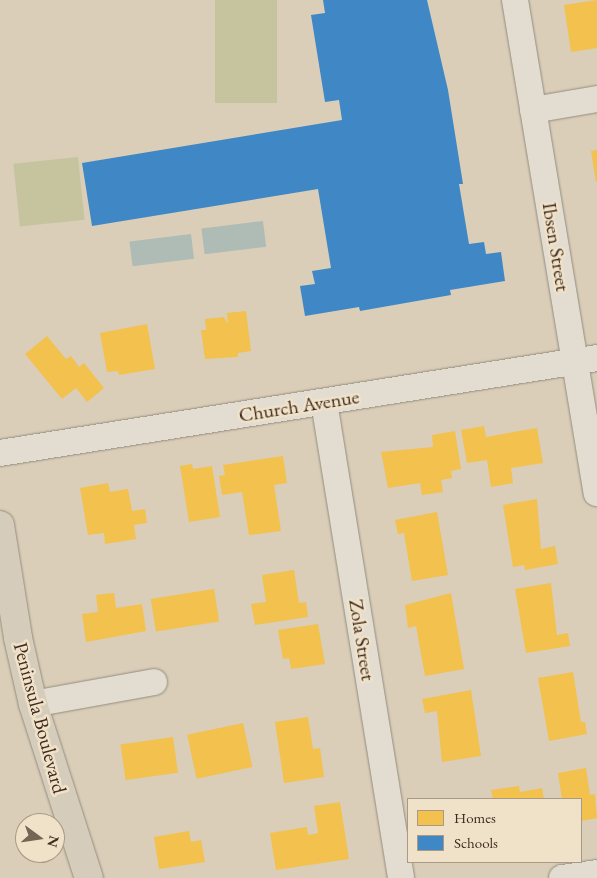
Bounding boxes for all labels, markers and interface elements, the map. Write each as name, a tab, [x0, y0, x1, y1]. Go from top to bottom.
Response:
street label: Ibsen Street	[537, 201, 575, 293]
street label: Church Avenue	[237, 385, 361, 427]
street label: Zola Street	[344, 597, 380, 683]
street label: Peninsula Boulevard	[8, 640, 72, 796]
legend	[407, 798, 582, 863]
text: Homes	[454, 808, 496, 827]
north arrow	[15, 813, 65, 863]
text: Schools	[454, 833, 498, 852]
text: N	[43, 834, 64, 849]

